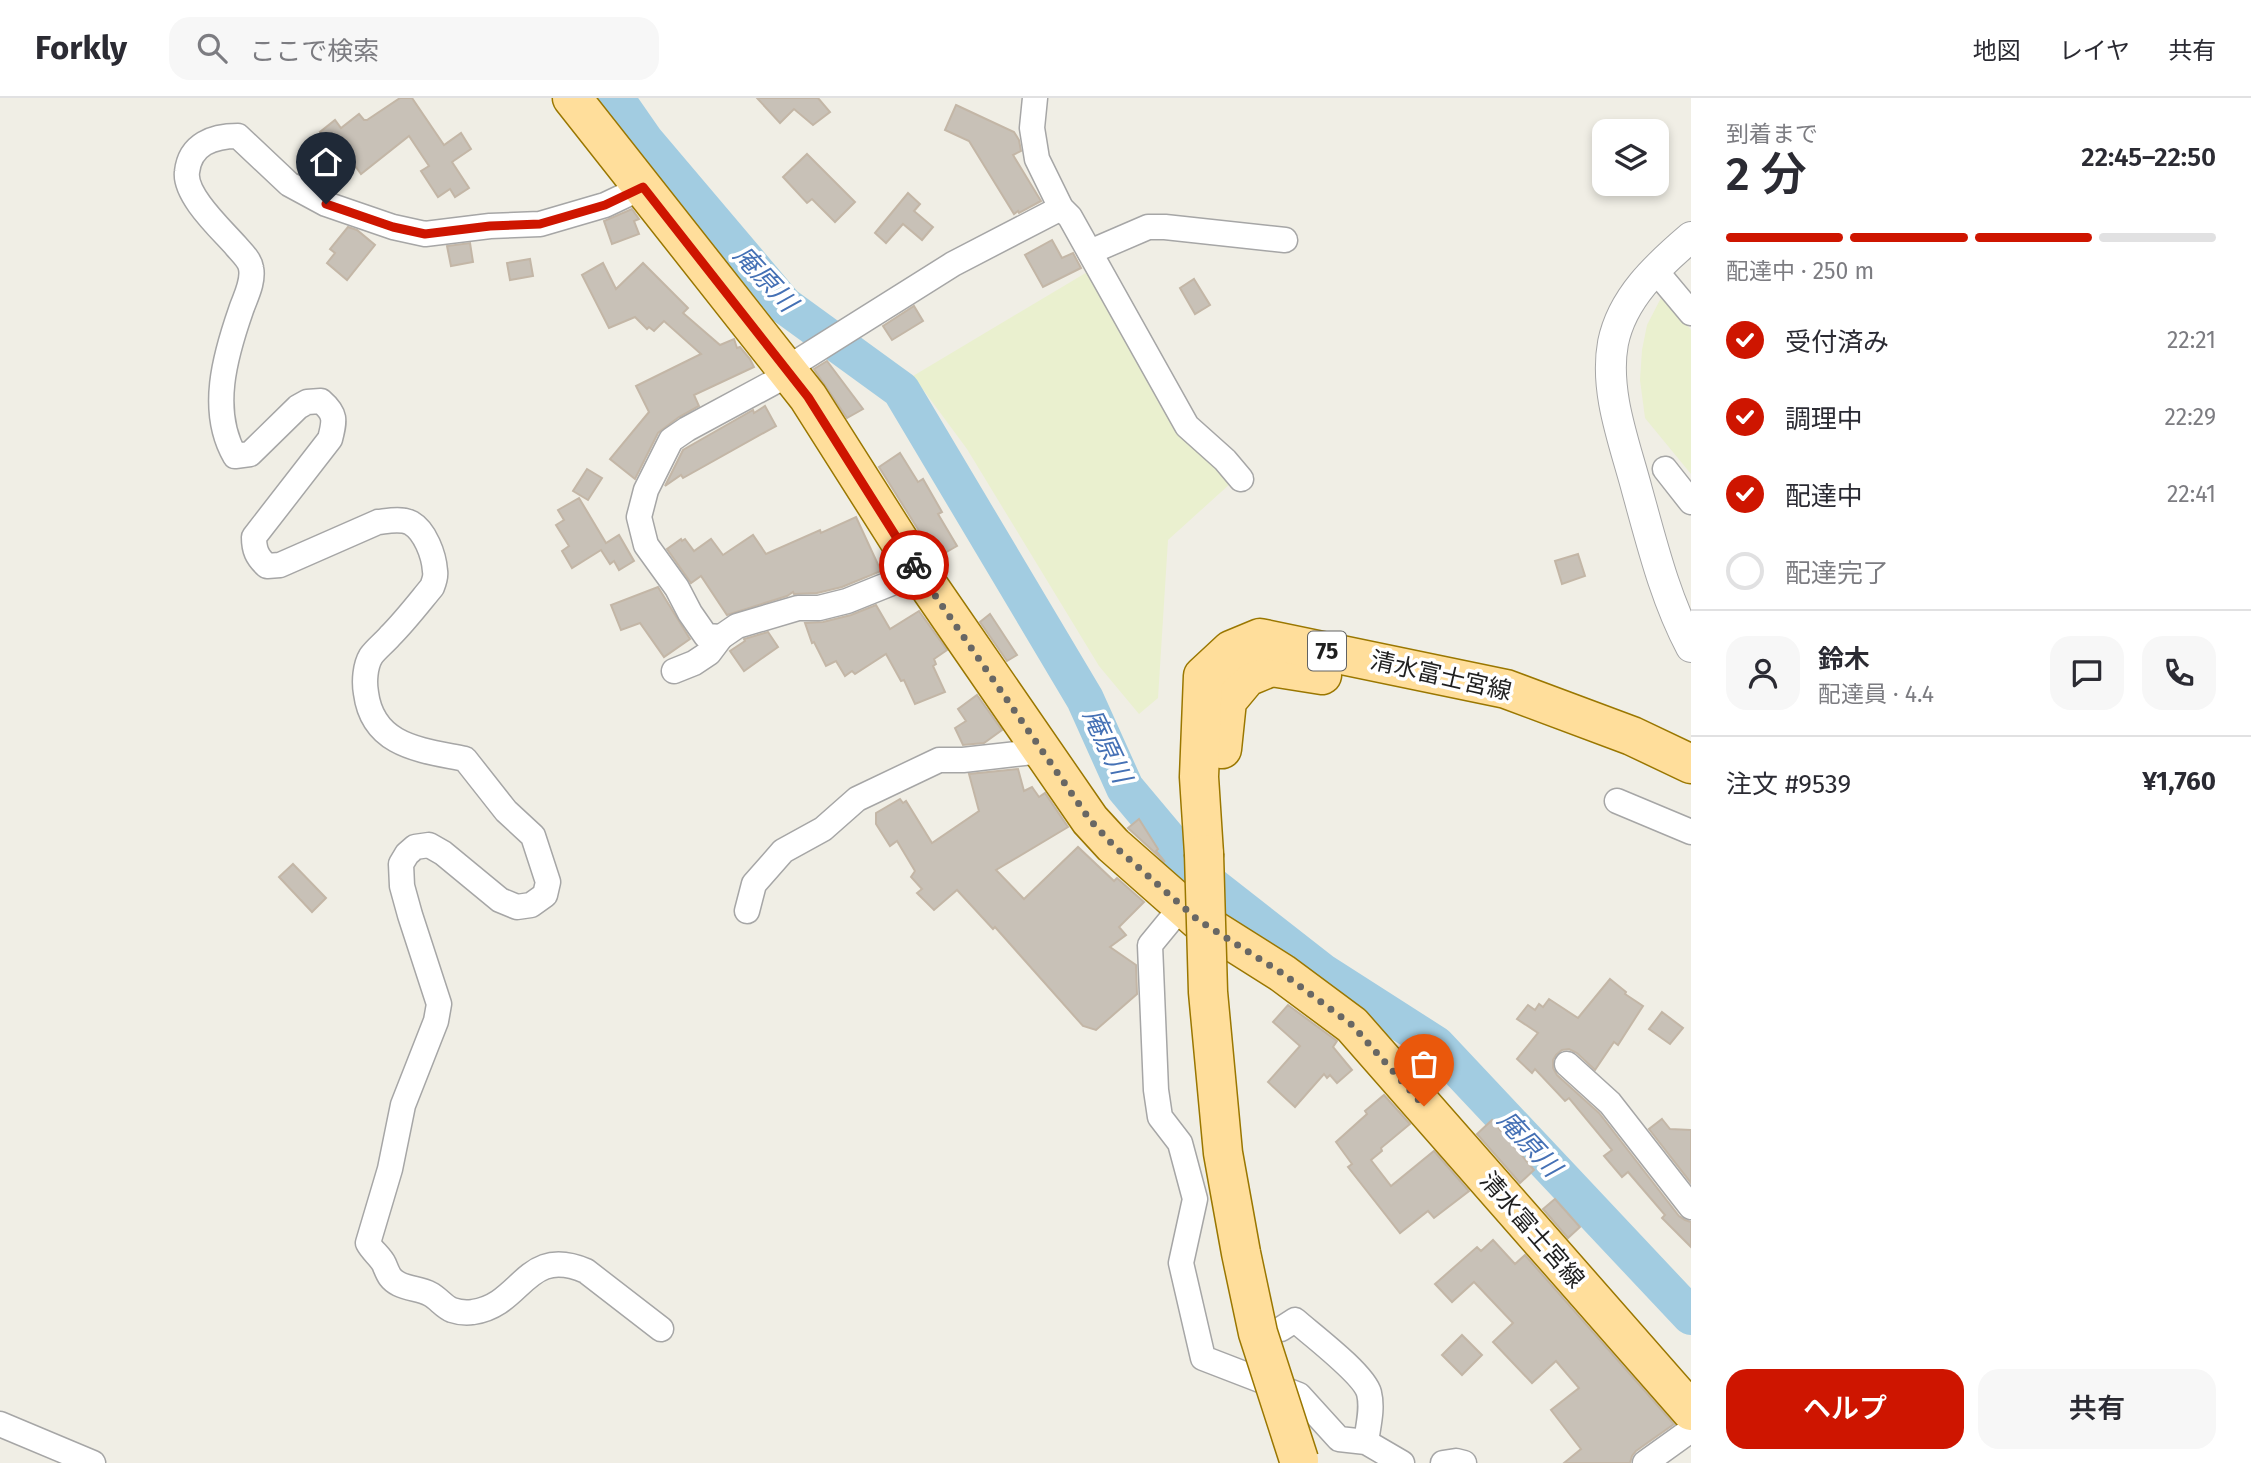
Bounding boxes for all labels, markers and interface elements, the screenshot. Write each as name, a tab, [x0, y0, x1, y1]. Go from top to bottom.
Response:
search box	[169, 17, 659, 80]
text: Forkly	[35, 28, 127, 68]
icon: search	[193, 29, 231, 67]
text: ここで検索	[249, 36, 379, 67]
text: 地図	[1973, 37, 2021, 65]
text: レイヤ	[2059, 37, 2130, 65]
text: 共有	[2168, 37, 2216, 65]
map controls	[1592, 119, 1669, 196]
button: layers	[1592, 119, 1669, 196]
text: 到着まで	[1726, 120, 1818, 148]
pin	[296, 132, 356, 204]
text: 22:45–22:50	[2081, 142, 2216, 173]
icon: home	[307, 143, 345, 181]
text: 2 分	[1726, 147, 1807, 202]
water label: 庵原川	[727, 240, 805, 320]
text: 配達中 · 250 m	[1726, 257, 1874, 285]
icon: check	[1726, 321, 1764, 359]
text: 22:21	[2167, 326, 2216, 354]
text: 受付済み	[1785, 327, 1889, 358]
icon: check	[1726, 398, 1764, 436]
text: 22:29	[2164, 403, 2216, 431]
text: 調理中	[1785, 404, 1863, 435]
icon: check	[1726, 475, 1764, 513]
text: 22:41	[2167, 480, 2216, 508]
text: 配達中	[1785, 481, 1863, 512]
courier	[879, 530, 949, 600]
icon: bike	[895, 546, 933, 584]
text: 配達完了	[1785, 558, 1889, 589]
road number: 75	[1308, 632, 1346, 670]
button: person	[1726, 636, 1800, 710]
button: chat	[2050, 636, 2124, 710]
button: phone	[2142, 636, 2216, 710]
text: 鈴木	[1818, 644, 1870, 675]
street label: 清水富士宮線	[1368, 646, 1514, 706]
text: 配達員 · 4.4	[1818, 680, 1934, 708]
water label: 庵原川	[1076, 704, 1139, 791]
text: ¥1,760	[2142, 766, 2216, 797]
text: 注文 #9539	[1726, 769, 1851, 800]
pin	[1394, 1034, 1454, 1106]
icon: bag	[1405, 1045, 1443, 1083]
water label: 庵原川	[1491, 1105, 1569, 1185]
street label: 清水富士宮線	[1474, 1166, 1590, 1294]
button: ヘルプ	[1726, 1369, 1964, 1449]
button: 共有	[1978, 1369, 2216, 1449]

